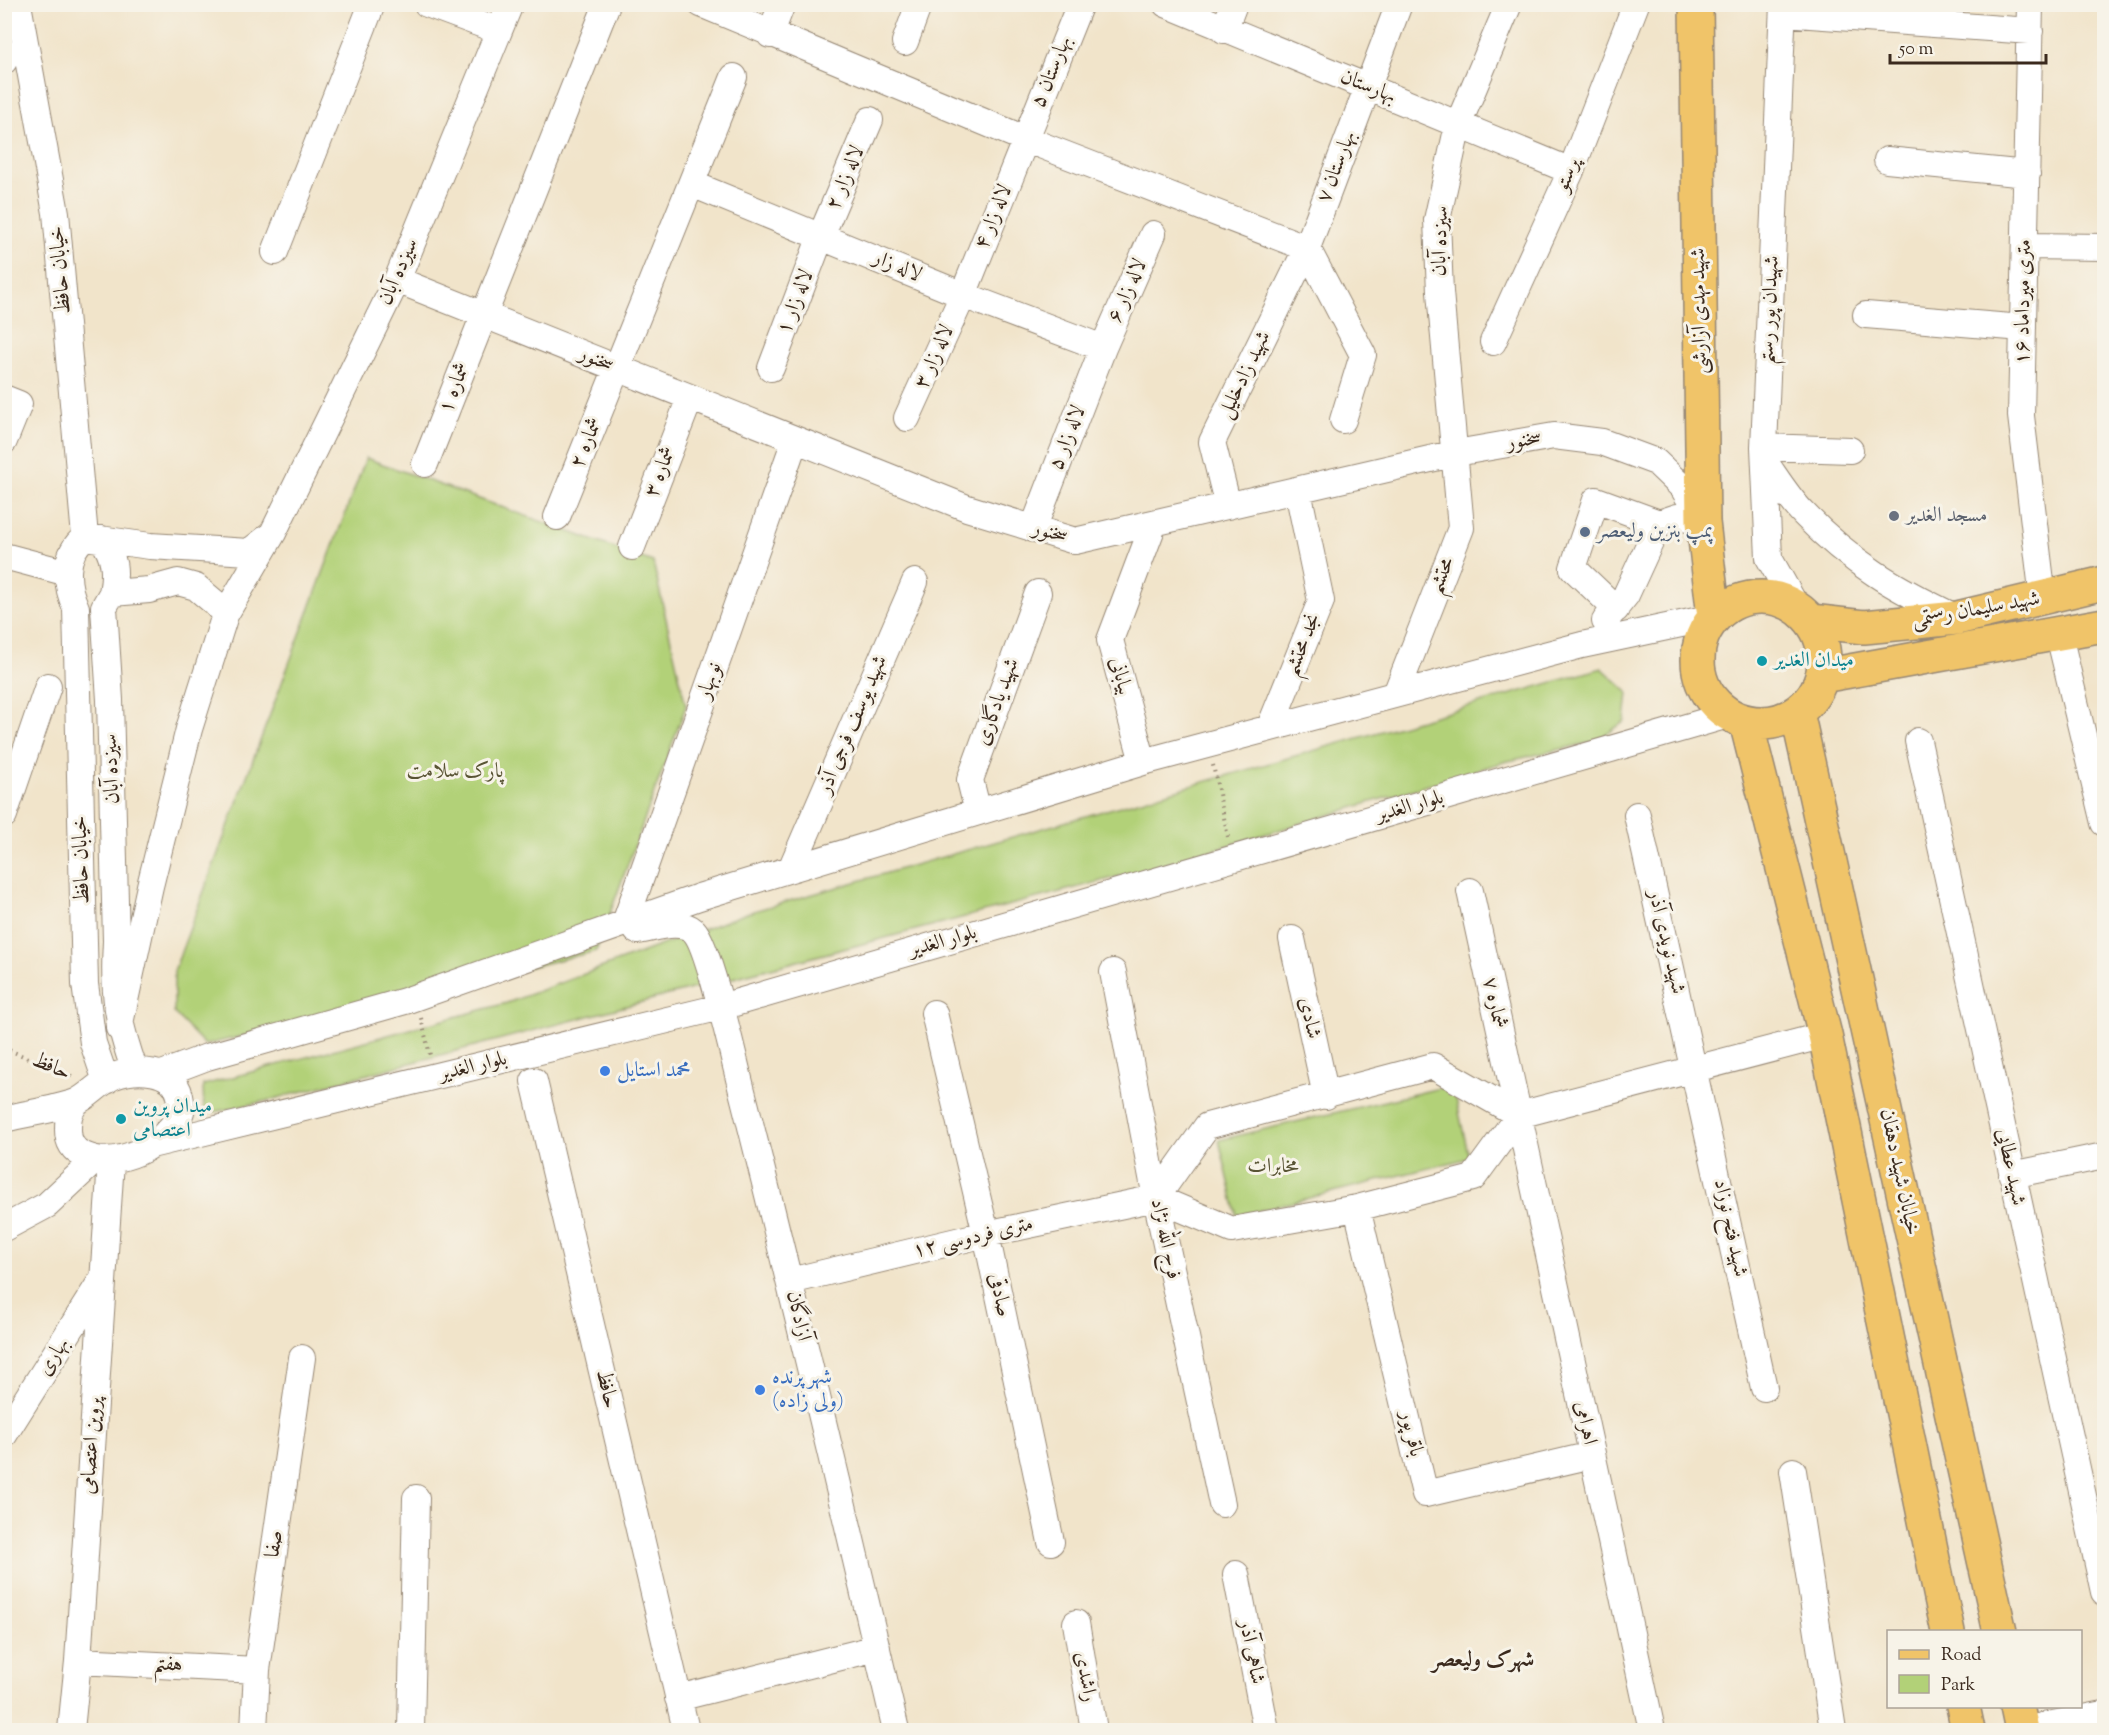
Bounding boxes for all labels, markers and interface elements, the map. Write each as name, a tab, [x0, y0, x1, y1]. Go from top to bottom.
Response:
scale bar	[1890, 27, 2046, 65]
street label: بهارستان ۵	[1024, 32, 1080, 112]
text: 50 m	[1898, 37, 1934, 63]
street label: بهارستان	[1335, 62, 1401, 112]
street label: بهارستان ۷	[1310, 127, 1364, 207]
street label: لاله زار ۲	[819, 141, 873, 215]
street label: پرستو	[1547, 151, 1589, 198]
street label: لاله زار ۴	[967, 180, 1021, 254]
street label: سیزده آبان	[1425, 205, 1457, 277]
street label: خیابان حافظ	[42, 225, 80, 315]
street label: سیزده آبان	[371, 234, 427, 310]
street label: ۱۶ متری میرداماد	[2008, 239, 2040, 365]
street label: لاله زار	[866, 243, 926, 291]
street label: شهید مهدی آزارشی	[1684, 248, 1716, 374]
street label: لاله زار ۶	[1101, 254, 1155, 328]
street label: شهیدان پور رستم	[1752, 255, 1792, 365]
street label: لاله زار ۱	[770, 265, 822, 339]
street label: لاله زار ۳	[908, 320, 962, 394]
street label: شهید زادخلیل	[1211, 326, 1279, 424]
street label: سخنور	[572, 338, 618, 381]
street label: شماره ۱	[432, 358, 478, 418]
street label: لاله زار ۵	[1042, 401, 1094, 475]
street label: شماره ۲	[563, 413, 611, 473]
street label: سخنور	[1502, 423, 1544, 459]
street label: شماره ۳	[638, 442, 684, 502]
place label: مسجد الغدیر	[1904, 501, 1987, 531]
marker: مسجد الغدیر	[1887, 509, 1901, 523]
street label: سخنور	[1027, 513, 1071, 552]
place label: پمپ بنزین ولیعصر	[1595, 517, 1713, 547]
marker: پمپ بنزین ولیعصر	[1578, 525, 1592, 539]
street label: محتشم	[1421, 553, 1467, 601]
street label: شهید سلیمان رستمی	[1910, 584, 2042, 636]
street label: نجد محتشم	[1277, 609, 1333, 682]
place label: میدان الغدیر	[1772, 646, 1854, 676]
street label: شهید یوسف فرجی آذر	[809, 651, 896, 801]
street label: شهید یادگاری	[968, 654, 1028, 750]
street label: بیابانی	[1101, 654, 1139, 698]
marker: میدان الغدیر	[1755, 654, 1769, 668]
street label: نوبهار	[689, 658, 730, 705]
street label: سیزده آبان	[96, 733, 128, 805]
park label: پارک سلامت	[407, 757, 504, 787]
street label: بلوار الغدیر	[1371, 783, 1447, 832]
street label: خیابان حافظ	[65, 815, 99, 905]
street label: شهید نویدی آذر	[1639, 885, 1693, 997]
street label: بلوار الغدیر	[904, 918, 980, 967]
street label: شماره ۷	[1474, 974, 1514, 1032]
street label: شادی	[1290, 994, 1328, 1042]
street label: بلوار الغدیر	[434, 1044, 510, 1090]
street label: حافظ	[27, 1045, 75, 1089]
place label: محمد استایل	[617, 1056, 691, 1086]
marker: محمد استایل	[598, 1064, 612, 1078]
place label: میدان پروین اعتصامی	[133, 1092, 212, 1146]
street label: خیابان شهید دهقان	[1871, 1106, 1927, 1238]
marker: میدان پروین اعتصامی	[114, 1112, 128, 1126]
street label: شهید عطایی	[1987, 1126, 2033, 1208]
park label: مخابرات	[1247, 1152, 1299, 1182]
street label: شهید فتح نوزاد	[1703, 1176, 1755, 1280]
street label: فرج الله نژاد	[1140, 1195, 1192, 1282]
street label: ۱۲ متری فردوسی	[910, 1210, 1036, 1266]
street label: صادقی	[980, 1270, 1018, 1320]
street label: آزادگان	[778, 1288, 819, 1347]
street label: بهاری	[31, 1332, 77, 1382]
place label: شهر پرنده (ولی زاده)	[772, 1363, 844, 1417]
street label: حافظ	[587, 1366, 625, 1412]
marker: شهر پرنده (ولی زاده)	[753, 1383, 767, 1397]
street label: پروین اعتصامی	[74, 1394, 111, 1496]
street label: اهرامی	[1566, 1398, 1604, 1448]
street label: باقر پور	[1391, 1406, 1431, 1460]
street label: صفا	[258, 1528, 292, 1560]
street label: شاهی آذر	[1230, 1615, 1272, 1687]
legend	[1887, 1630, 2082, 1708]
text: Road	[1941, 1643, 1981, 1669]
district label: شهرک ولیعصر	[1429, 1645, 1534, 1677]
street label: هفتم	[152, 1649, 183, 1685]
street label: راشدی	[1066, 1649, 1104, 1705]
text: Park	[1941, 1673, 1976, 1699]

